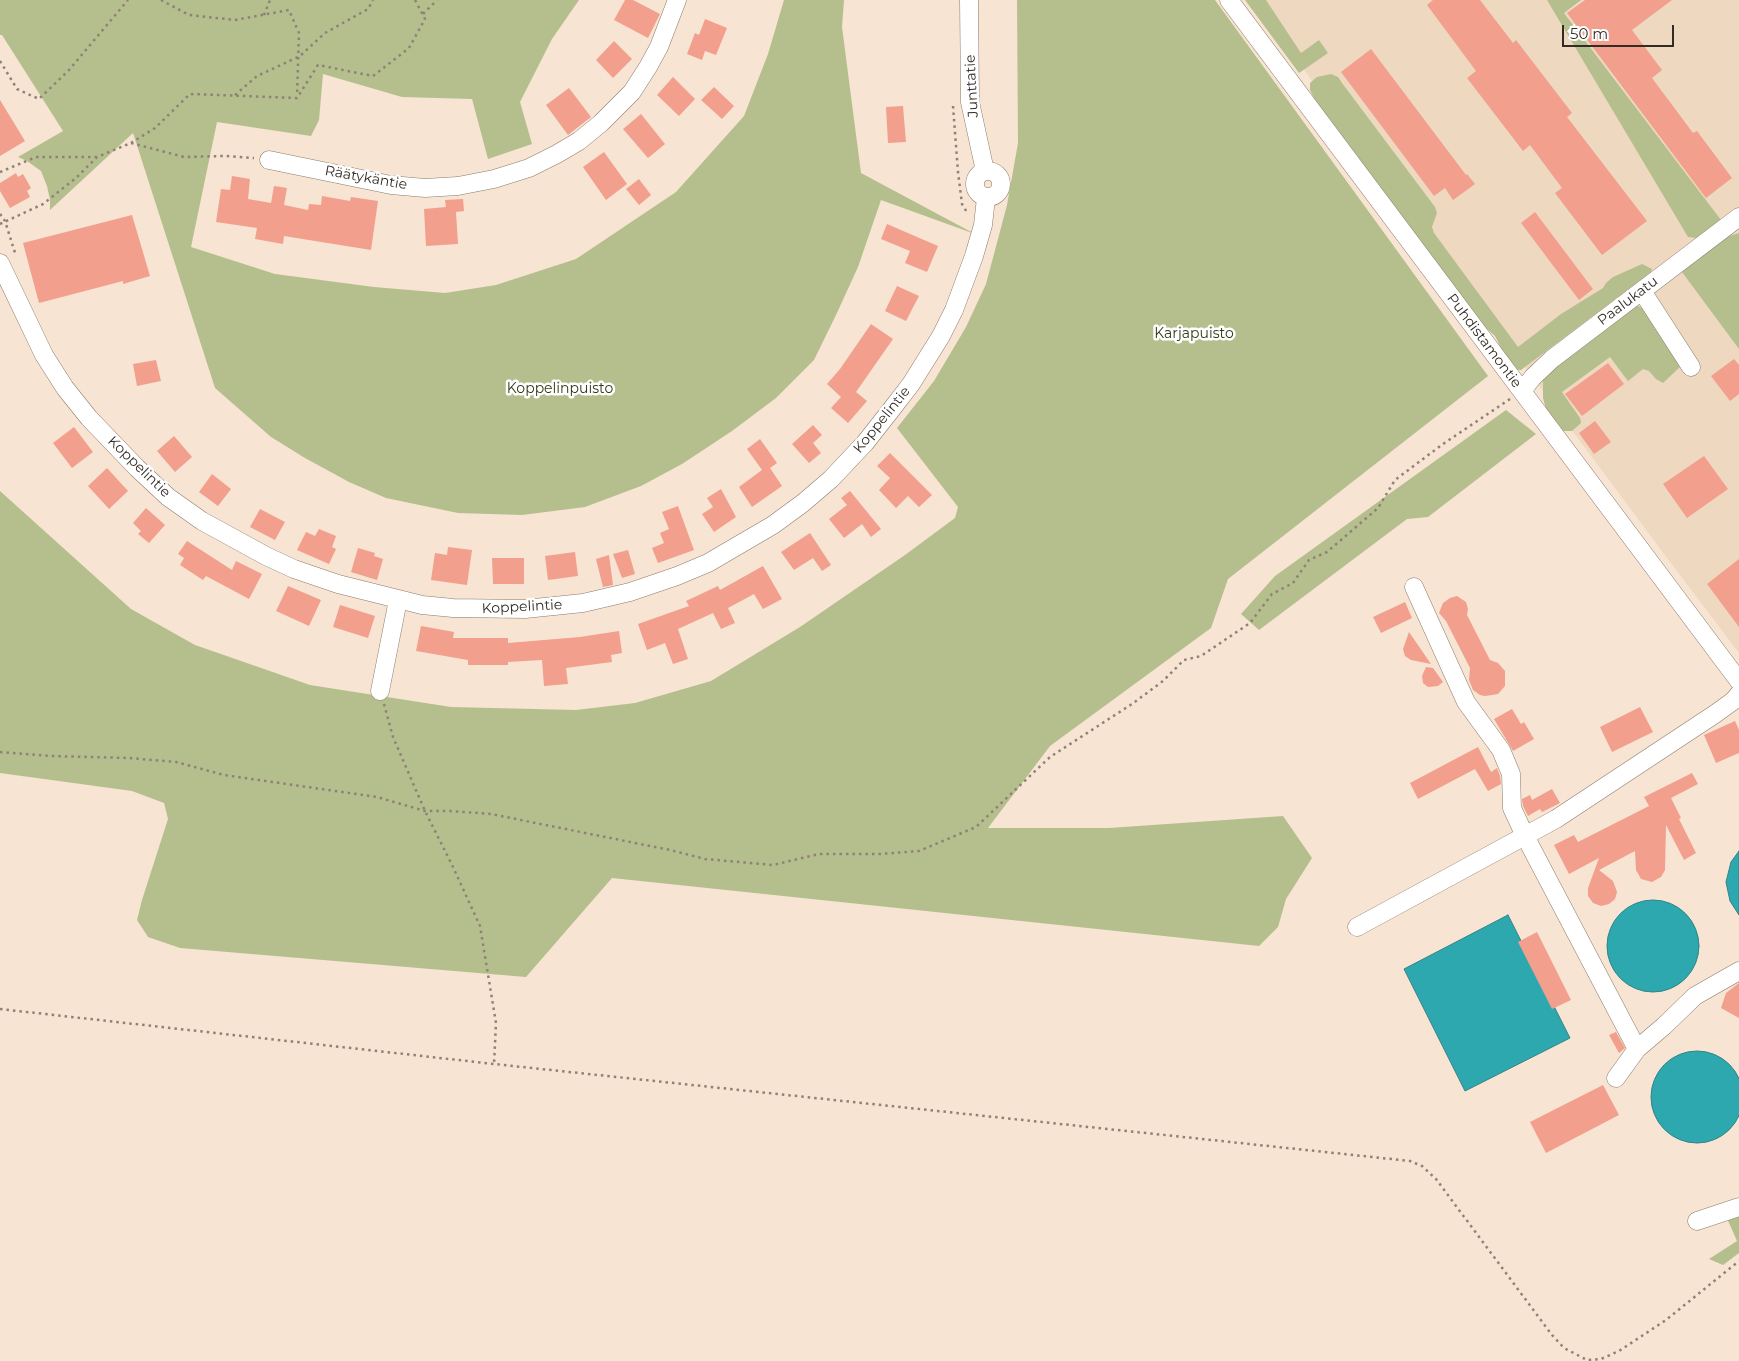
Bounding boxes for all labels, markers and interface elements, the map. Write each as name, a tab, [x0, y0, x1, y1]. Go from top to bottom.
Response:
scale bar	[1564, 15, 1676, 47]
text: 50 m	[1570, 24, 1608, 43]
street label: Junttatie	[962, 54, 982, 118]
street label: Räätykäntie	[324, 163, 408, 193]
street label: Paalukatu	[1595, 273, 1661, 329]
street label: Puhdistamontie	[1443, 291, 1525, 391]
park label: Karjapuisto	[1154, 326, 1234, 342]
park label: Koppelinpuisto	[507, 381, 613, 397]
street label: Koppelintie	[850, 383, 914, 457]
street label: Koppelintie	[104, 433, 174, 501]
street label: Koppelintie	[481, 596, 563, 618]

